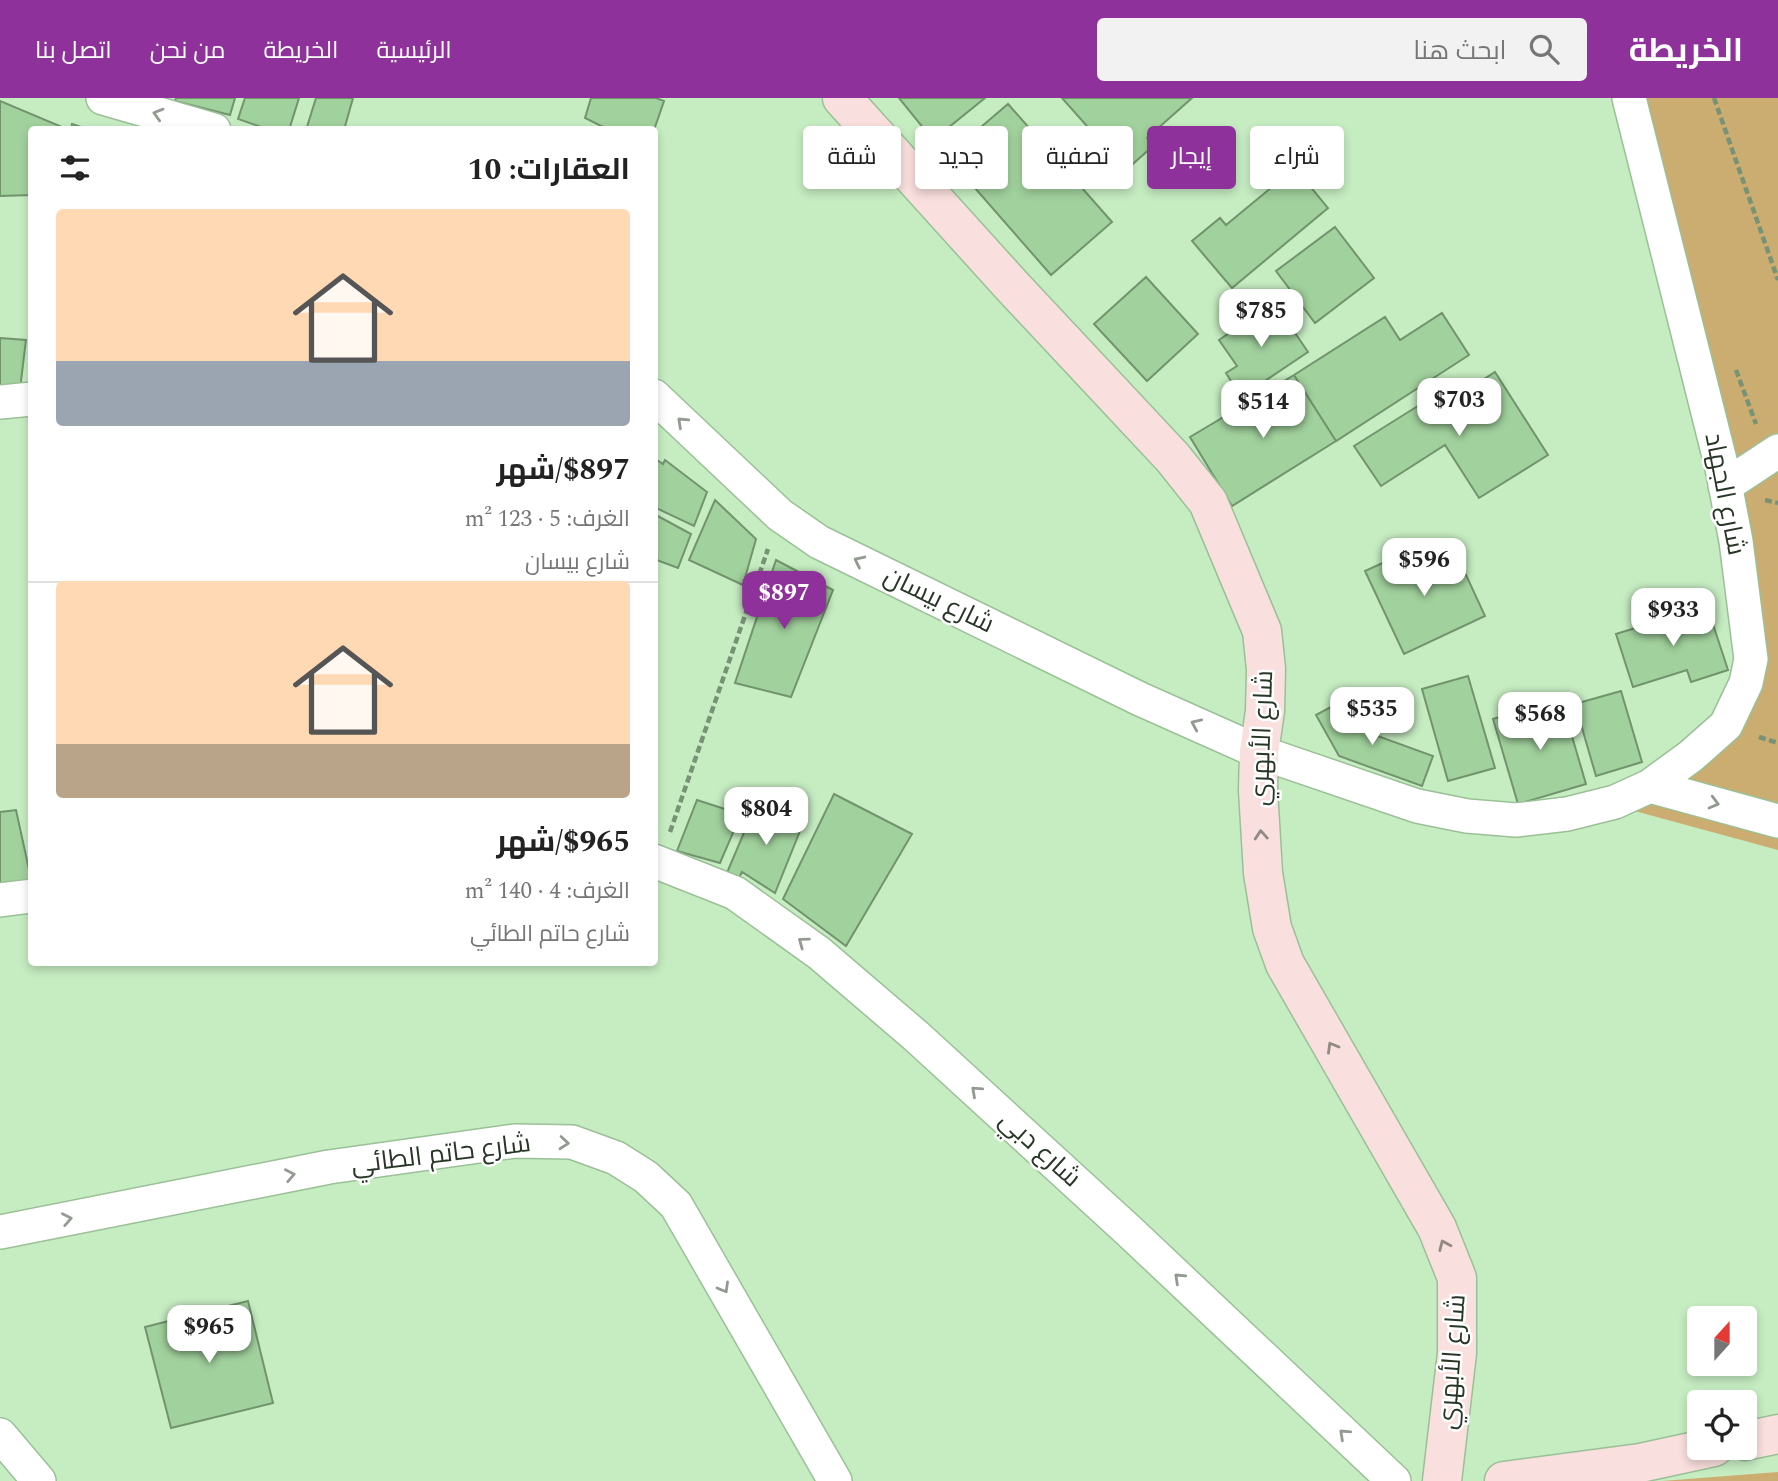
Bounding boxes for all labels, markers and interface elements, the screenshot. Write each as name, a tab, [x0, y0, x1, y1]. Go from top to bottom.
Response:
search box	[1097, 18, 1587, 81]
text: الخريطة	[1629, 26, 1743, 76]
icon: search	[1525, 30, 1563, 68]
text: ابحث هنا	[1413, 31, 1507, 71]
text: اتصل بنا	[35, 33, 112, 69]
text: من نحن	[150, 33, 226, 69]
text: الخريطة	[264, 33, 338, 69]
text: الرئيسية	[376, 33, 452, 69]
one-way arrow	[152, 107, 164, 122]
chip: شقة	[803, 126, 901, 189]
chip: جديد	[915, 126, 1008, 189]
chip: تصفية	[1022, 126, 1133, 189]
chip: إيجار	[1147, 126, 1236, 189]
chip: شراء	[1250, 126, 1344, 189]
text: العقارات: 10	[468, 147, 630, 193]
icon: filters	[56, 149, 94, 187]
icon: home	[280, 255, 406, 381]
pin: $785	[1220, 289, 1302, 349]
text: $785	[1235, 294, 1287, 329]
pin: $703	[1418, 378, 1500, 438]
pin: $514	[1222, 380, 1304, 440]
text: $703	[1433, 383, 1485, 418]
text: $514	[1237, 385, 1289, 420]
one-way arrow	[677, 417, 690, 430]
street label: شارع الجهاد	[1694, 429, 1756, 559]
text: $897/شهر	[496, 447, 630, 493]
text: الغرف: 5 · 123 m²	[465, 502, 630, 537]
pin: $596	[1383, 538, 1465, 598]
text: $596	[1398, 543, 1450, 578]
text: شارع بيسان	[525, 545, 630, 580]
one-way arrow	[854, 555, 866, 569]
street label: شارع بيسان	[877, 556, 1001, 644]
pin: $897	[743, 572, 825, 631]
text: $897	[758, 576, 810, 611]
pin: $933	[1632, 588, 1714, 648]
text: $933	[1647, 593, 1699, 628]
icon: home	[280, 627, 406, 753]
street label: شارع الأبهري	[1240, 669, 1284, 807]
pin: $535	[1331, 688, 1413, 747]
text: $535	[1346, 692, 1398, 727]
pin: $568	[1499, 692, 1581, 752]
text: $568	[1514, 697, 1566, 732]
one-way arrow	[1191, 718, 1203, 732]
pin: $804	[725, 788, 807, 847]
text: $804	[740, 792, 792, 827]
one-way arrow	[1708, 795, 1720, 810]
text: $965/شهر	[496, 819, 630, 865]
one-way arrow	[1254, 829, 1269, 840]
text: الغرف: 4 · 140 m²	[465, 874, 630, 909]
text: شارع حاتم الطائي	[470, 917, 630, 952]
one-way arrow	[798, 938, 811, 950]
one-way arrow	[1327, 1041, 1340, 1054]
one-way arrow	[971, 1086, 984, 1099]
street label: شارع دبي	[990, 1101, 1090, 1197]
street label: شارع حاتم الطائي	[349, 1123, 533, 1185]
one-way arrow	[559, 1135, 570, 1150]
one-way arrow	[284, 1168, 296, 1183]
one-way arrow	[61, 1212, 73, 1227]
one-way arrow	[1438, 1239, 1452, 1252]
one-way arrow	[1174, 1274, 1187, 1286]
one-way arrow	[716, 1281, 729, 1294]
street label: شارع الأبهري	[1427, 1293, 1477, 1431]
pin: $965	[168, 1306, 250, 1365]
north arrow	[1687, 1306, 1757, 1376]
map controls	[1687, 1306, 1757, 1460]
text: $965	[183, 1310, 235, 1345]
button: locate	[1687, 1390, 1757, 1460]
one-way arrow	[1339, 1430, 1352, 1443]

